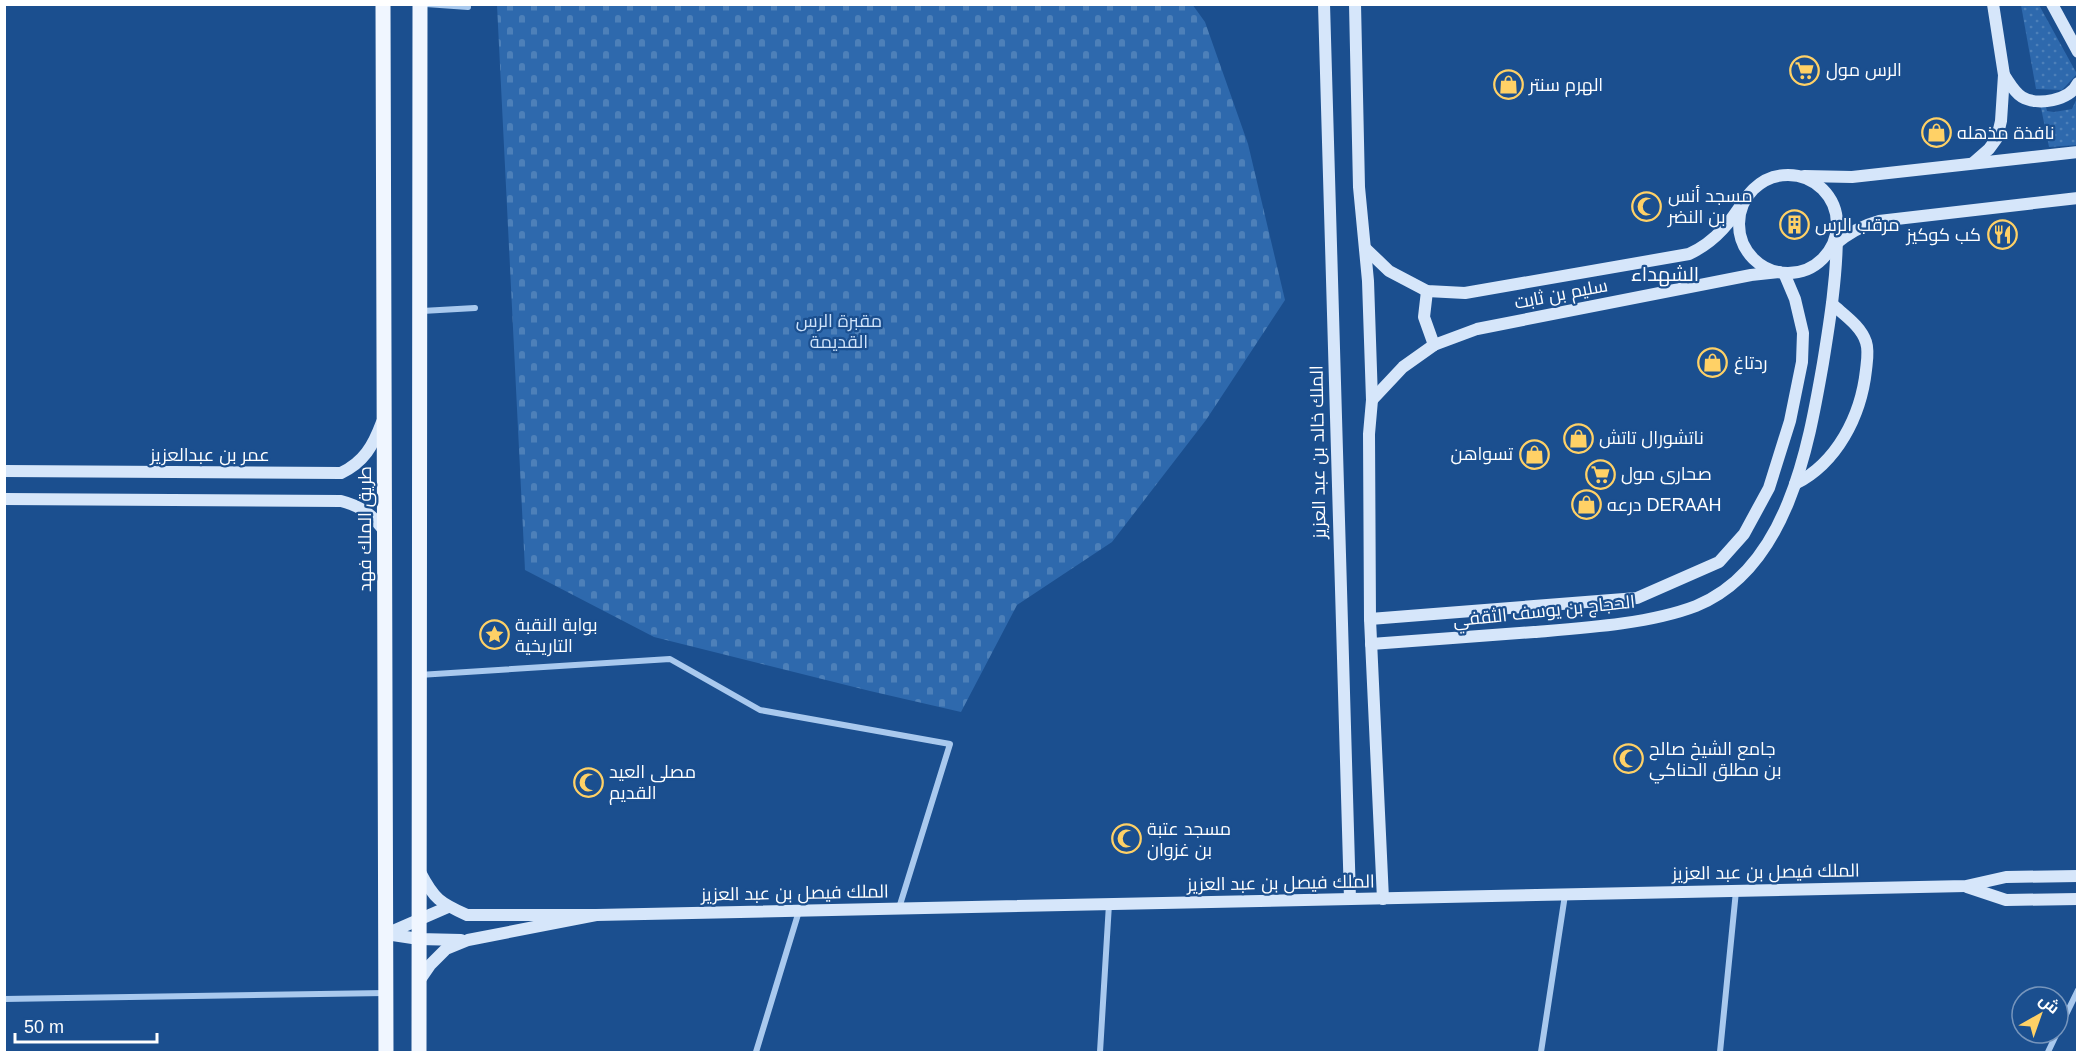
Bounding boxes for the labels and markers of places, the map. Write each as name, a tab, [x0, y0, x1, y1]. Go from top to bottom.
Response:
supermarket icon: الرس مول	[1789, 54, 1821, 86]
place label: الرس مول	[1826, 60, 1902, 81]
shop icon: الهرم سنتر	[1492, 69, 1524, 101]
place label: الهرم سنتر	[1528, 75, 1603, 97]
shop icon: نافذة مذهله	[1920, 117, 1952, 149]
place label: نافذة مذهله	[1957, 123, 2055, 143]
place label: مسجد أنس بن النضر	[1667, 185, 1753, 228]
mosque icon: مسجد أنس بن النضر	[1631, 190, 1663, 222]
building icon: مرقب الرس	[1778, 209, 1810, 241]
place label: مرقب الرس	[1815, 215, 1900, 236]
restaurant icon: كب كوكيز	[1986, 219, 2018, 251]
place label: كب كوكيز	[1905, 225, 1981, 246]
shop icon: ردتاغ	[1697, 347, 1729, 379]
place label: ردتاغ	[1734, 353, 1767, 375]
shop icon: ناتشورال تاتش	[1562, 422, 1594, 454]
place label: ناتشورال تاتش	[1599, 428, 1704, 449]
shop icon: تسواهن	[1518, 438, 1550, 470]
place label: تسواهن	[1451, 444, 1513, 465]
supermarket icon: صحارى مول	[1584, 458, 1616, 490]
place label: صحارى مول	[1621, 464, 1712, 485]
shop icon: درعه DERAAH	[1570, 489, 1602, 521]
place label: درعه DERAAH	[1607, 495, 1722, 516]
place label: بوابة النقبة التاريخية	[515, 615, 598, 657]
place icon: بوابة النقبة التاريخية	[478, 619, 510, 651]
place label: جامع الشيخ صالح بن مطلق الحناكي	[1649, 739, 1781, 784]
mosque icon: جامع الشيخ صالح بن مطلق الحناكي	[1612, 743, 1644, 775]
place label: مصلى العيد القديم	[609, 762, 696, 805]
mosque icon: مصلى العيد القديم	[572, 766, 604, 798]
place label: مسجد عتبة بن غزوان	[1147, 819, 1231, 861]
mosque icon: مسجد عتبة بن غزوان	[1110, 823, 1142, 855]

